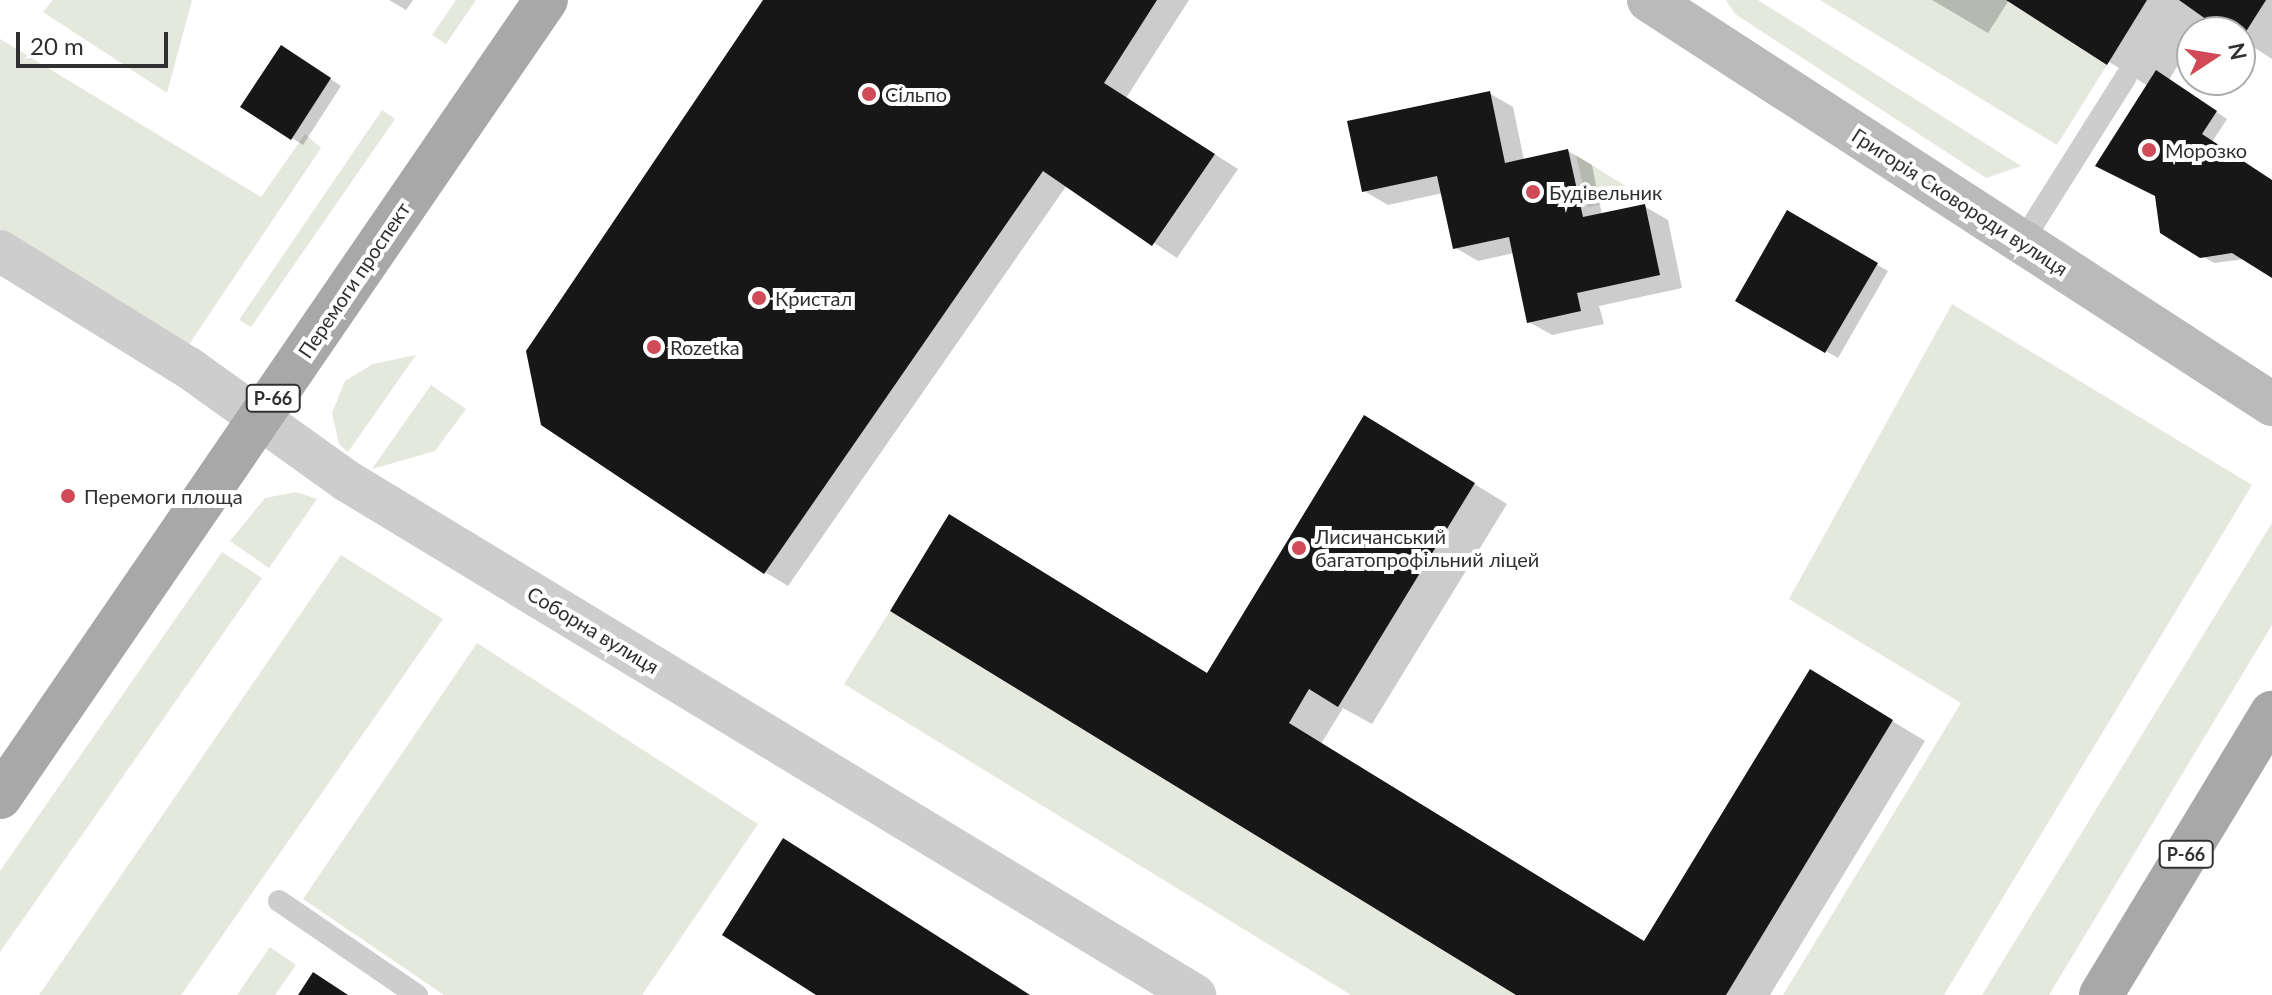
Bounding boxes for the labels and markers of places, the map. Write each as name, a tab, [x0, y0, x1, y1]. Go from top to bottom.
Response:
place label: Сiльпо	[885, 82, 947, 106]
marker: Сiльпо	[860, 85, 878, 103]
place label: Морозко	[2165, 138, 2247, 162]
marker: Морозко	[2140, 141, 2158, 159]
place label: Будівельник	[1549, 180, 1662, 204]
marker: Будівельник	[1524, 183, 1542, 201]
place label: Кристал	[775, 286, 852, 310]
marker: Кристал	[750, 289, 768, 307]
place label: Rozetka	[670, 335, 740, 359]
marker: Rozetka	[645, 338, 663, 356]
place label: Перемоги площа	[84, 484, 243, 508]
marker: Перемоги площа	[59, 487, 77, 505]
place label: Лисичанський багатопрофільний ліцей	[1315, 524, 1539, 571]
marker: Лисичанський багатопрофільний ліцей	[1290, 539, 1308, 557]

